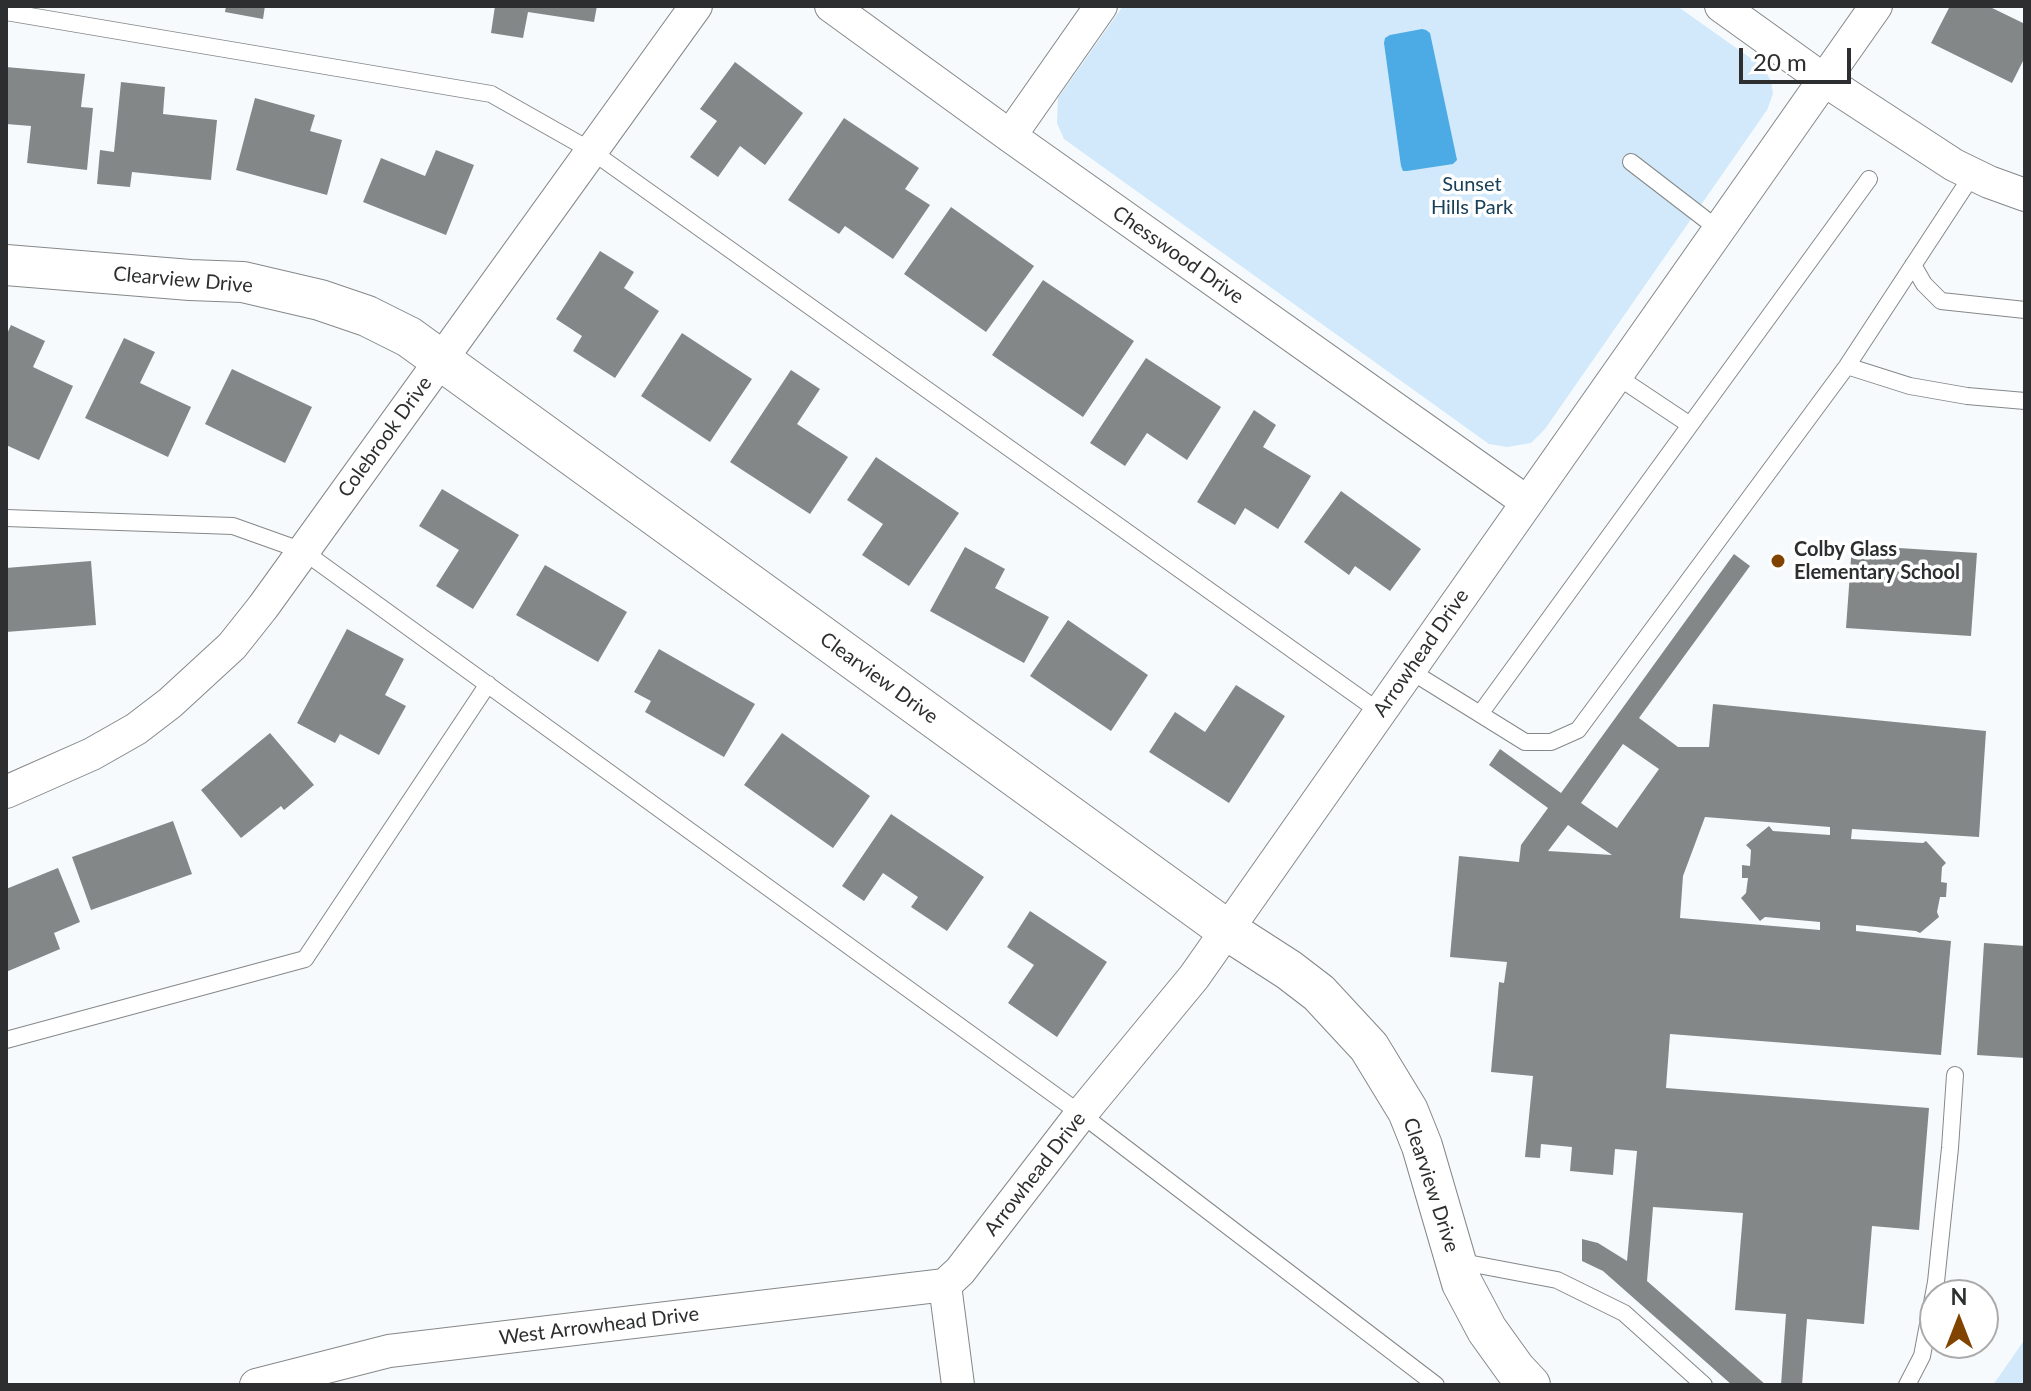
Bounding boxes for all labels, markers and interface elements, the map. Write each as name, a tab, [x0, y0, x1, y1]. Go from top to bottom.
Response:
scale bar	[1743, 32, 1855, 82]
text: 20 m	[1753, 47, 1807, 76]
park label: Sunset Hills Park	[1431, 173, 1513, 220]
street label: Chesswood Drive	[1108, 201, 1248, 309]
street label: Clearview Drive	[112, 262, 254, 298]
street label: Colebrook Drive	[333, 372, 437, 502]
place label: Colby Glass Elementary School	[1794, 538, 1960, 585]
marker: Colby Glass Elementary School	[1769, 552, 1787, 570]
street label: Arrowhead Drive	[1368, 585, 1474, 721]
street label: Clearview Drive	[815, 627, 943, 729]
street label: Arrowhead Drive	[979, 1107, 1091, 1241]
street label: Clearview Drive	[1398, 1115, 1464, 1255]
north arrow	[1919, 1279, 1999, 1359]
text: N	[1951, 1283, 1967, 1310]
street label: West Arrowhead Drive	[498, 1302, 700, 1350]

